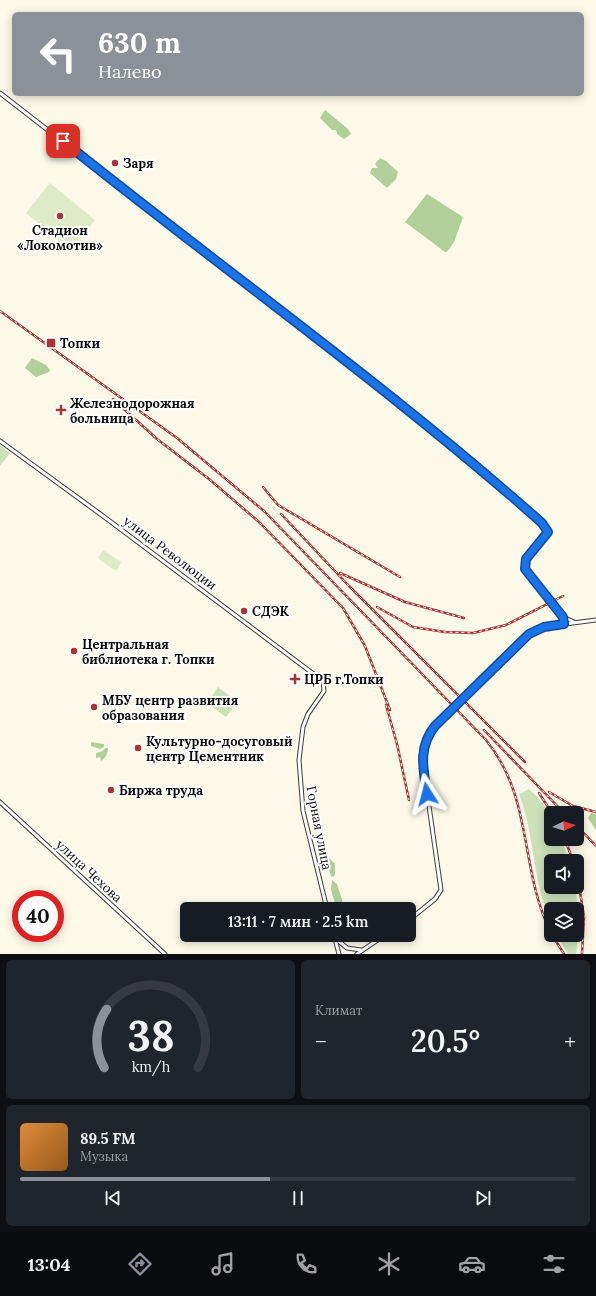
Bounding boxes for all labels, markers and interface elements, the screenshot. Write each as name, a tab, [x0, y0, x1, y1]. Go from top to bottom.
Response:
text: 630 m	[98, 25, 181, 61]
icon: left	[32, 28, 84, 80]
text: Налево	[98, 60, 162, 83]
pin	[46, 124, 80, 158]
icon: arrive	[52, 130, 74, 152]
place label: Заря	[123, 155, 154, 172]
marker: Заря	[110, 158, 120, 168]
marker: Стадион «Локомотив»	[55, 211, 65, 221]
place label: Стадион «Локомотив»	[17, 222, 103, 254]
place label: Топки	[60, 335, 100, 352]
marker: Топки	[45, 337, 57, 349]
place label: Железнодорожная больница	[70, 395, 195, 427]
marker: Железнодорожная больница	[55, 404, 67, 416]
street label: улица Революции	[120, 512, 220, 594]
place label: СДЭК	[252, 603, 289, 620]
marker: СДЭК	[239, 606, 249, 616]
place label: Центральная библиотека г. Топки	[82, 636, 215, 668]
marker: Центральная библиотека г. Топки	[69, 646, 79, 656]
place label: ЦРБ г.Топки	[304, 671, 384, 688]
marker: ЦРБ г.Топки	[289, 673, 301, 685]
place label: МБУ центр развития образования	[102, 692, 239, 724]
marker: МБУ центр развития образования	[89, 702, 99, 712]
place label: Культурно-досуговый центр Цементник	[146, 733, 293, 765]
marker: Культурно-досуговый центр Цементник	[133, 743, 143, 753]
position arrow	[406, 773, 448, 815]
place label: Биржа труда	[119, 782, 203, 799]
marker: Биржа труда	[106, 785, 116, 795]
street label: Горная улица	[303, 785, 336, 872]
north arrow	[544, 806, 584, 846]
map controls	[544, 806, 584, 942]
street label: улица Чехова	[52, 836, 126, 906]
button: sound	[544, 854, 584, 894]
speed limit sign: 40	[12, 890, 64, 942]
button: layers	[544, 902, 584, 942]
text: 13:11 · 7 мин · 2.5 km	[228, 912, 368, 931]
text: Климат	[315, 1002, 362, 1019]
text: 38	[127, 1008, 174, 1061]
text: 20.5°	[411, 1022, 480, 1060]
text: −	[315, 1027, 327, 1055]
text: +	[564, 1027, 576, 1055]
text: km/h	[131, 1057, 170, 1076]
text: 89.5 FM	[80, 1129, 136, 1148]
text: Музыка	[80, 1148, 128, 1165]
icon: previous	[102, 1187, 124, 1209]
icon: pause	[287, 1187, 309, 1209]
icon: next	[472, 1187, 494, 1209]
icon: directions	[126, 1250, 154, 1278]
icon: music	[209, 1250, 237, 1278]
icon: phone	[292, 1250, 320, 1278]
icon: climate	[375, 1250, 403, 1278]
icon: car	[458, 1250, 486, 1278]
icon: filters	[540, 1250, 568, 1278]
text: 13:04	[27, 1253, 71, 1276]

